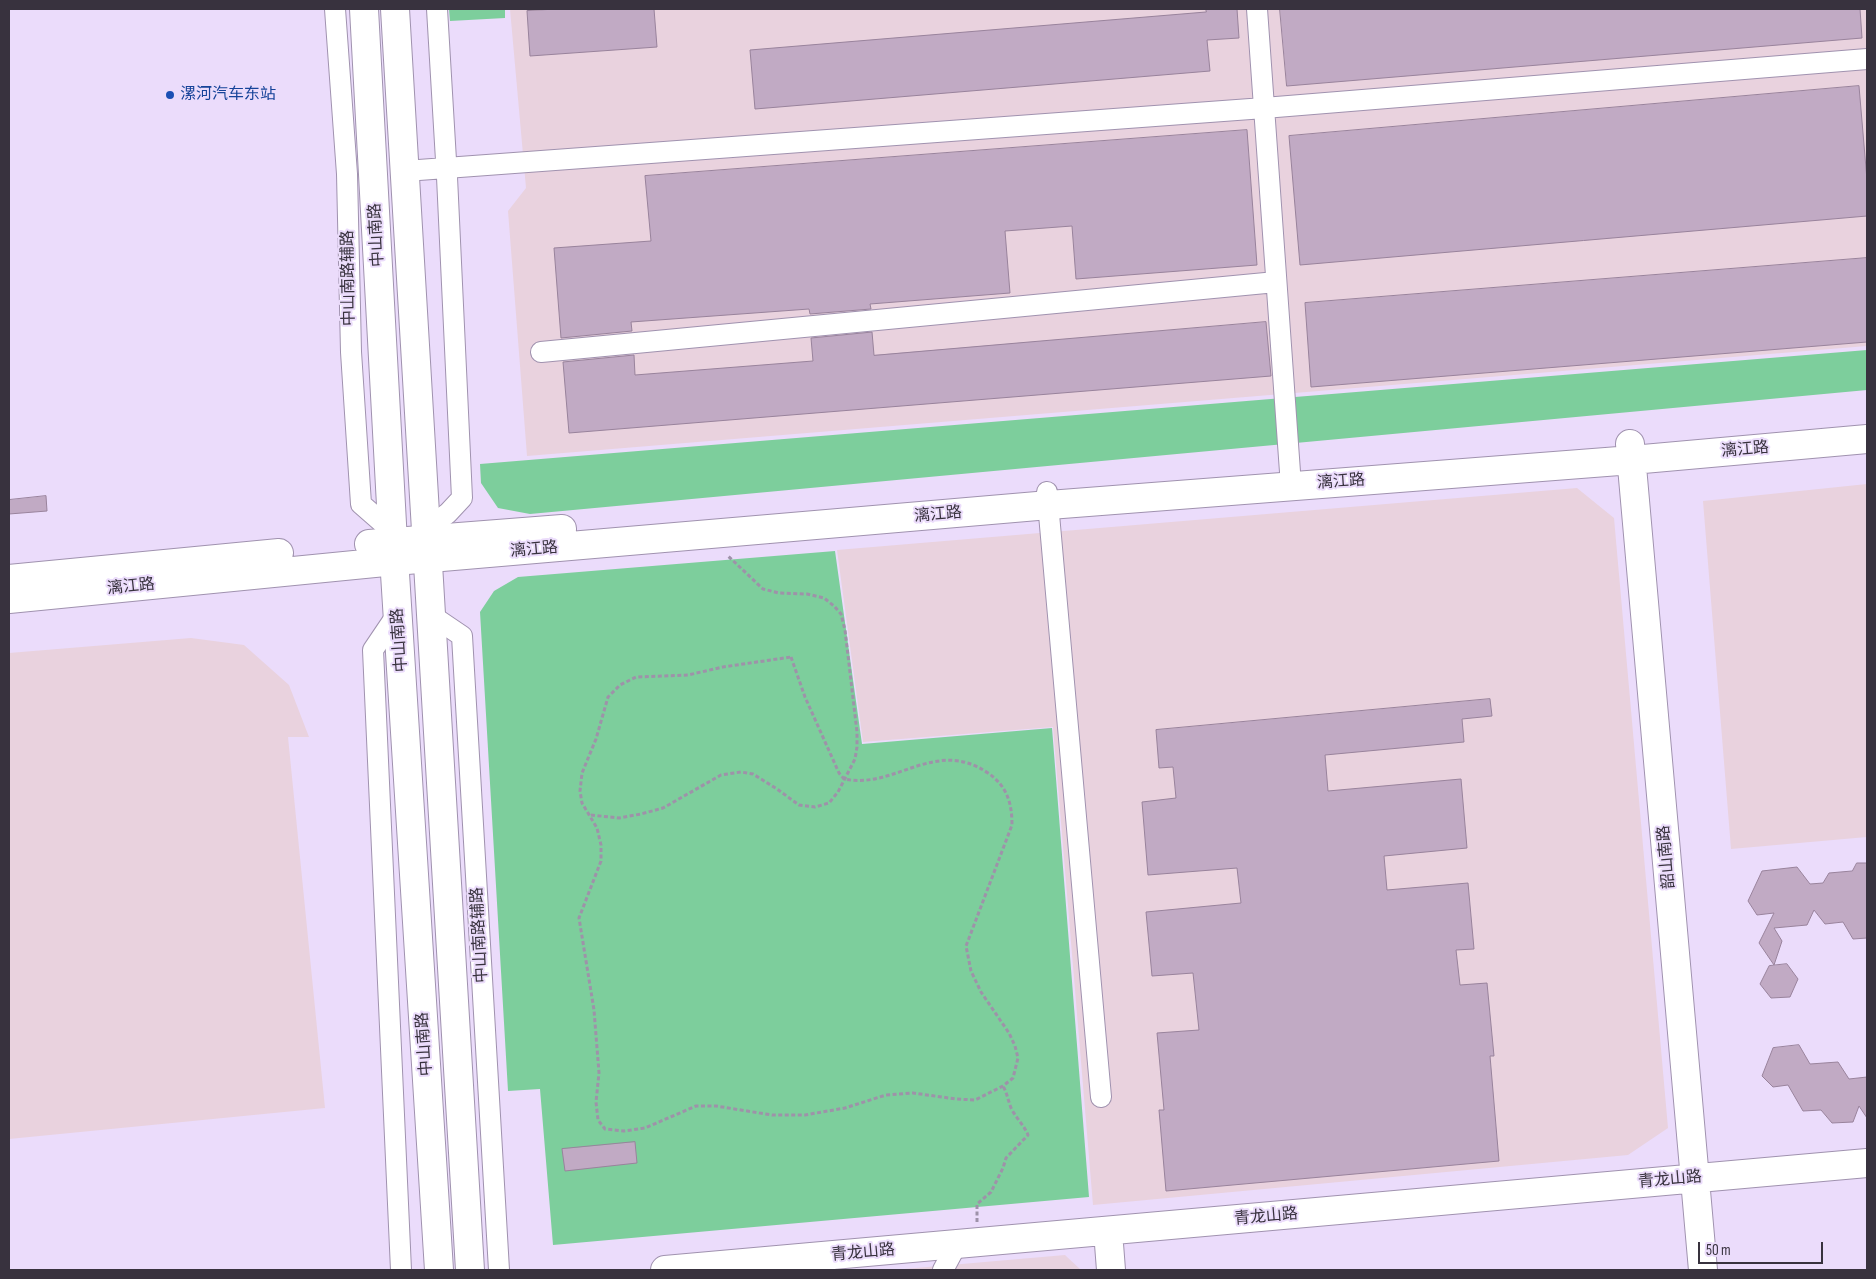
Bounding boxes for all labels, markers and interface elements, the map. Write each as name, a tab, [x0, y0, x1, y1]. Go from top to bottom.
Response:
place label: 漯河汽车东站	[180, 85, 276, 105]
marker: 漯河汽车东站	[164, 89, 176, 101]
street label: 中山南路	[366, 203, 388, 267]
street label: 中山南路辅路	[339, 230, 359, 326]
street label: 漓江路	[1720, 438, 1770, 462]
street label: 漓江路	[1316, 471, 1366, 493]
street label: 漓江路	[913, 503, 963, 527]
street label: 漓江路	[509, 538, 559, 562]
street label: 漓江路	[106, 575, 156, 599]
street label: 中山南路	[388, 607, 412, 673]
street label: 韶山南路	[1655, 824, 1679, 890]
street label: 中山南路辅路	[468, 887, 492, 983]
street label: 中山南路	[413, 1011, 437, 1077]
street label: 青龙山路	[1637, 1168, 1703, 1192]
street label: 青龙山路	[1233, 1205, 1299, 1229]
scale bar	[1701, 1232, 1826, 1264]
street label: 青龙山路	[830, 1241, 896, 1265]
text: 50 m	[1706, 1241, 1731, 1260]

